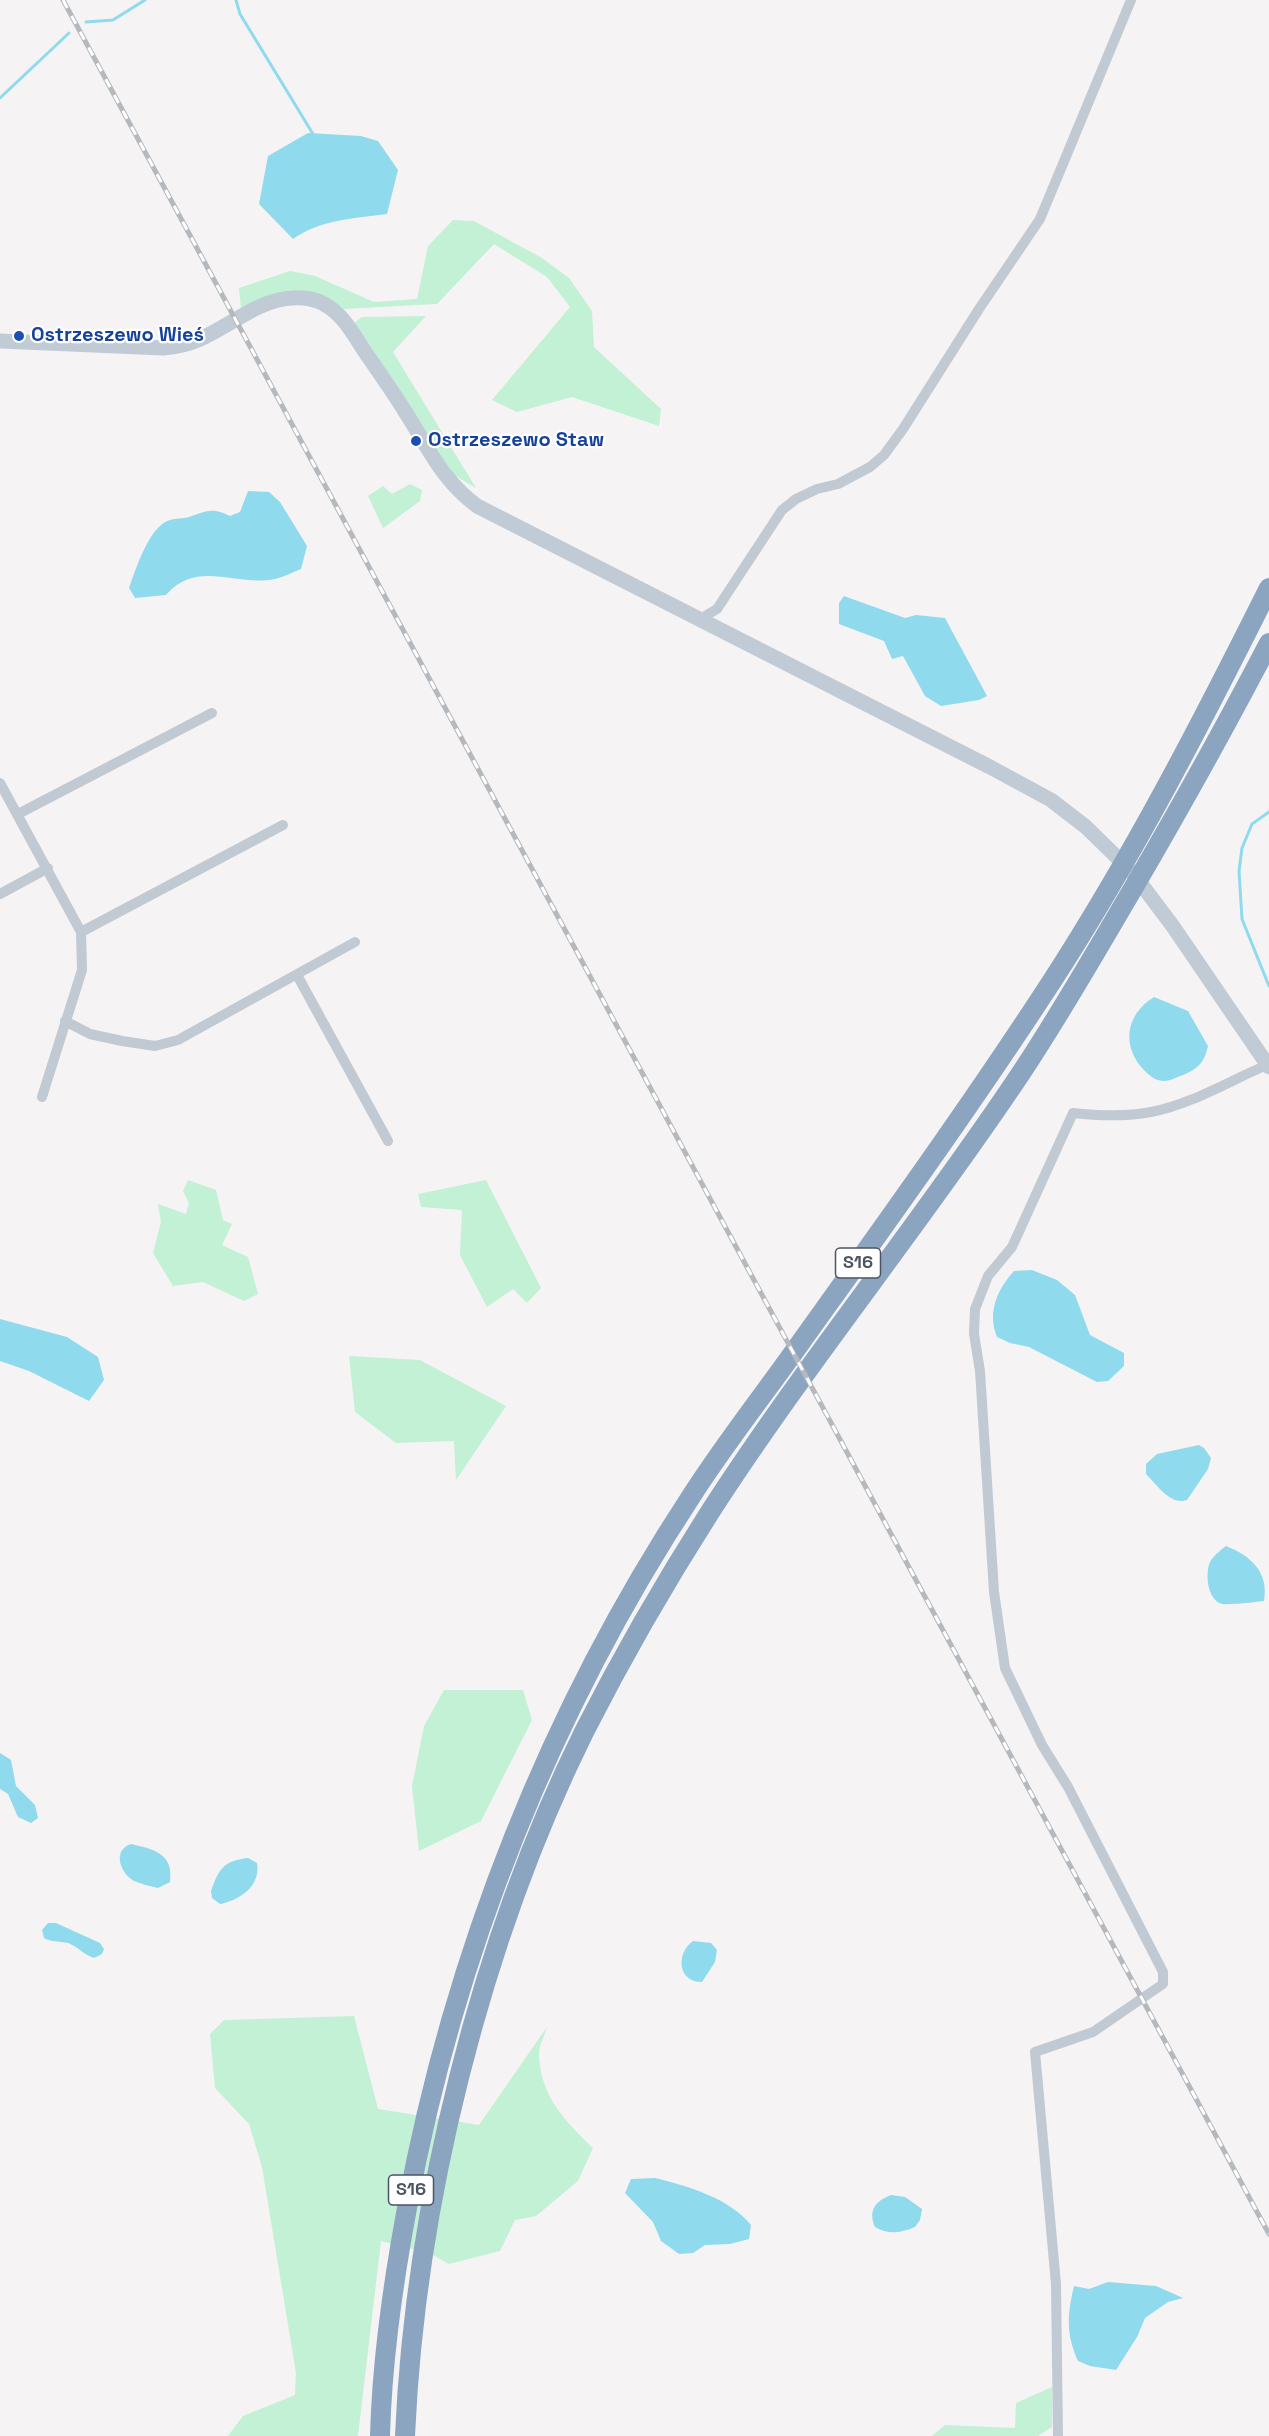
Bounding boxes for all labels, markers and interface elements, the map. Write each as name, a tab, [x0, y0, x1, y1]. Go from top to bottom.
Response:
place label: Ostrzeszewo Wieś	[31, 324, 204, 348]
marker: Ostrzeszewo Wieś	[12, 329, 26, 343]
place label: Ostrzeszewo Staw	[428, 429, 604, 453]
marker: Ostrzeszewo Staw	[409, 434, 423, 448]
road number: S16	[836, 1248, 880, 1278]
road number: S16	[388, 2175, 434, 2205]

